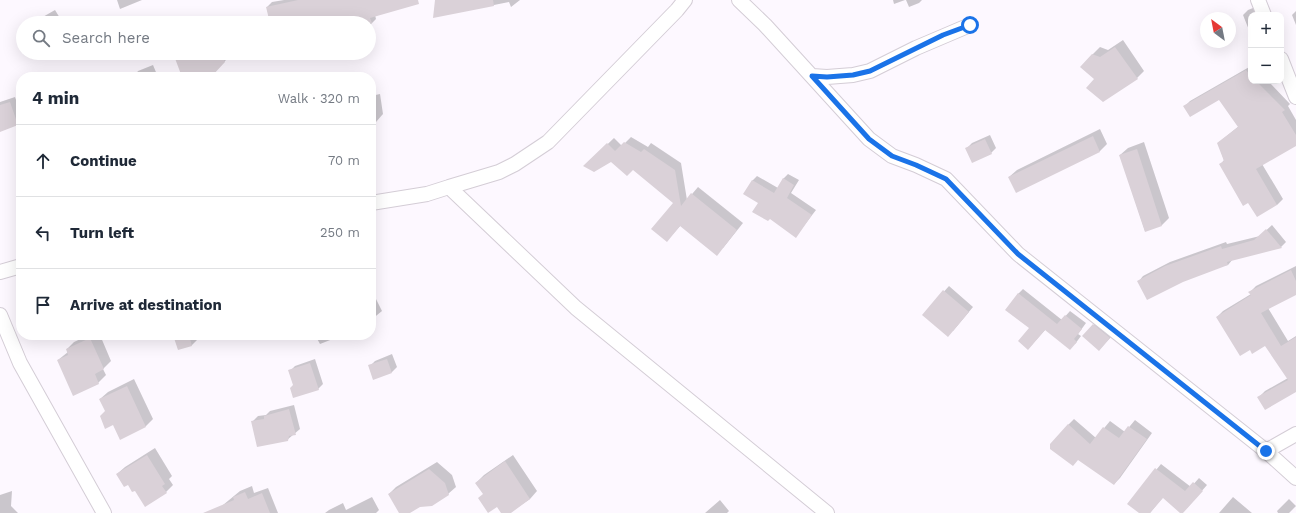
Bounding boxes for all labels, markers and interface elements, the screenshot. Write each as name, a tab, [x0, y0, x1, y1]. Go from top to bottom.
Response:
north arrow	[1200, 12, 1236, 48]
map controls	[1248, 12, 1284, 84]
button: +	[1248, 12, 1284, 48]
search box	[16, 16, 376, 60]
route start	[961, 16, 979, 34]
icon: search	[30, 27, 52, 49]
text: Search here	[62, 29, 150, 47]
button: −	[1248, 48, 1284, 84]
text: 4 min	[32, 88, 79, 108]
text: Walk · 320 m	[278, 91, 360, 106]
icon: ahead	[32, 150, 54, 172]
text: Continue	[70, 152, 137, 170]
text: 70 m	[328, 153, 360, 168]
icon: left	[32, 222, 54, 244]
text: Turn left	[70, 224, 134, 242]
text: 250 m	[320, 225, 360, 240]
icon: arrive	[32, 294, 54, 316]
text: Arrive at destination	[70, 296, 222, 314]
route end	[1257, 442, 1275, 460]

